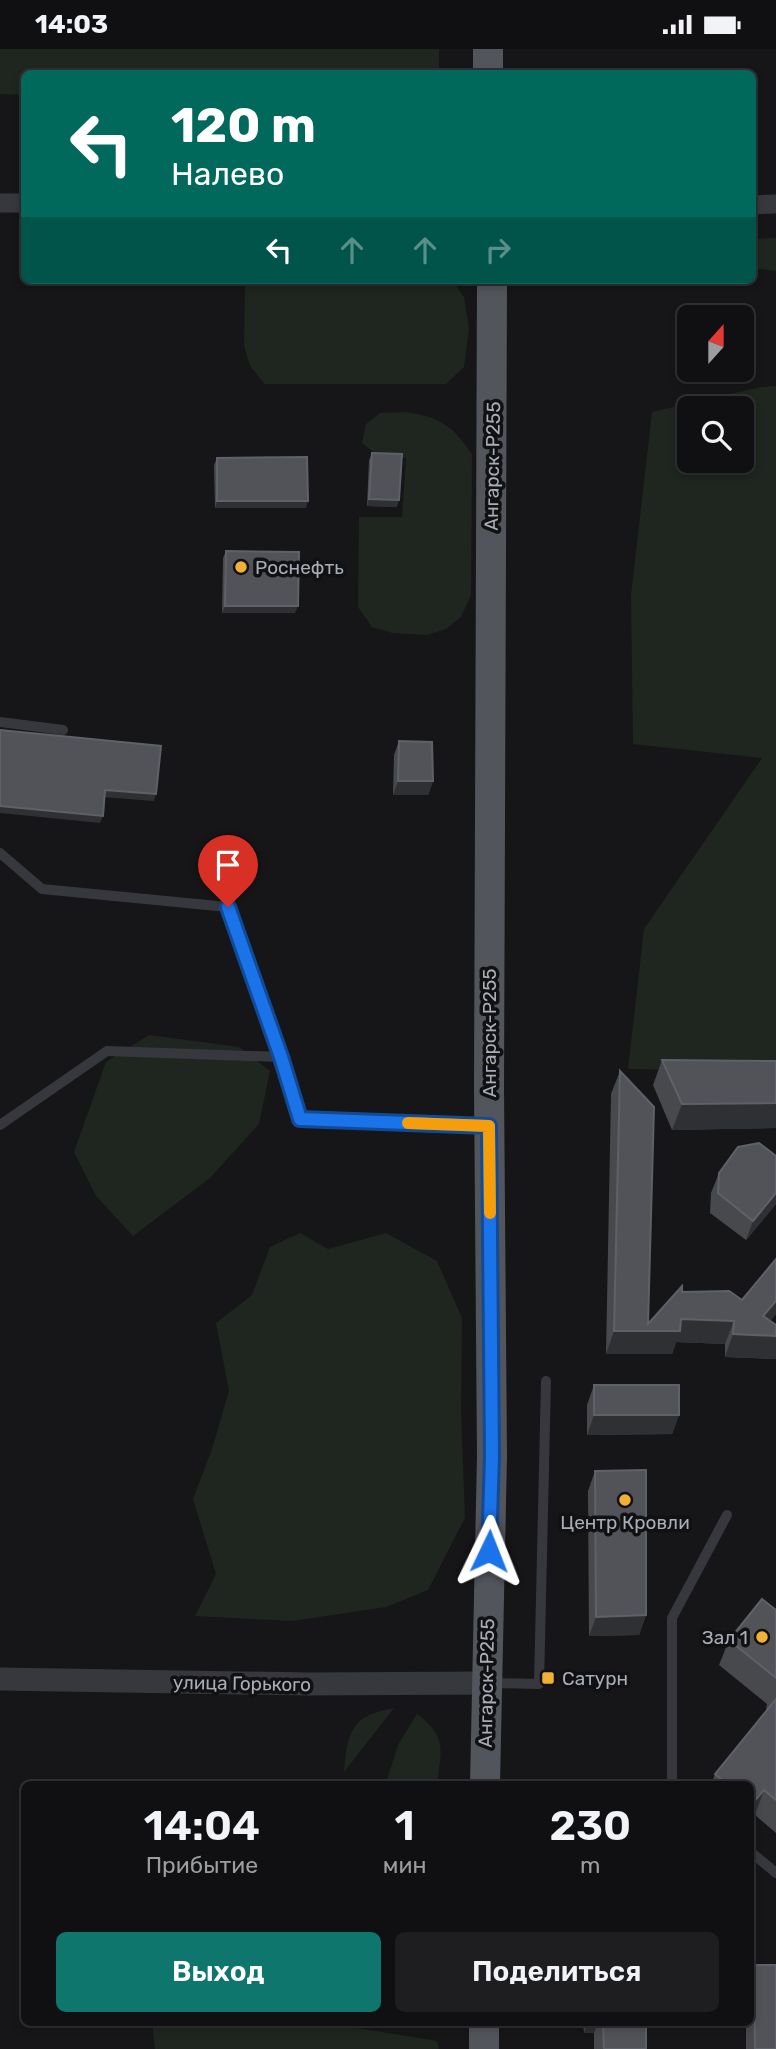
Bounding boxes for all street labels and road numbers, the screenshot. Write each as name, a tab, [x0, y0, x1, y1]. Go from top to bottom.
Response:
street label: Ангарск-Р255	[480, 401, 505, 531]
street label: Ангарск-Р255	[478, 968, 501, 1098]
street label: Ангарск-Р255	[474, 1618, 499, 1748]
street label: улица Горького	[173, 1671, 311, 1696]

